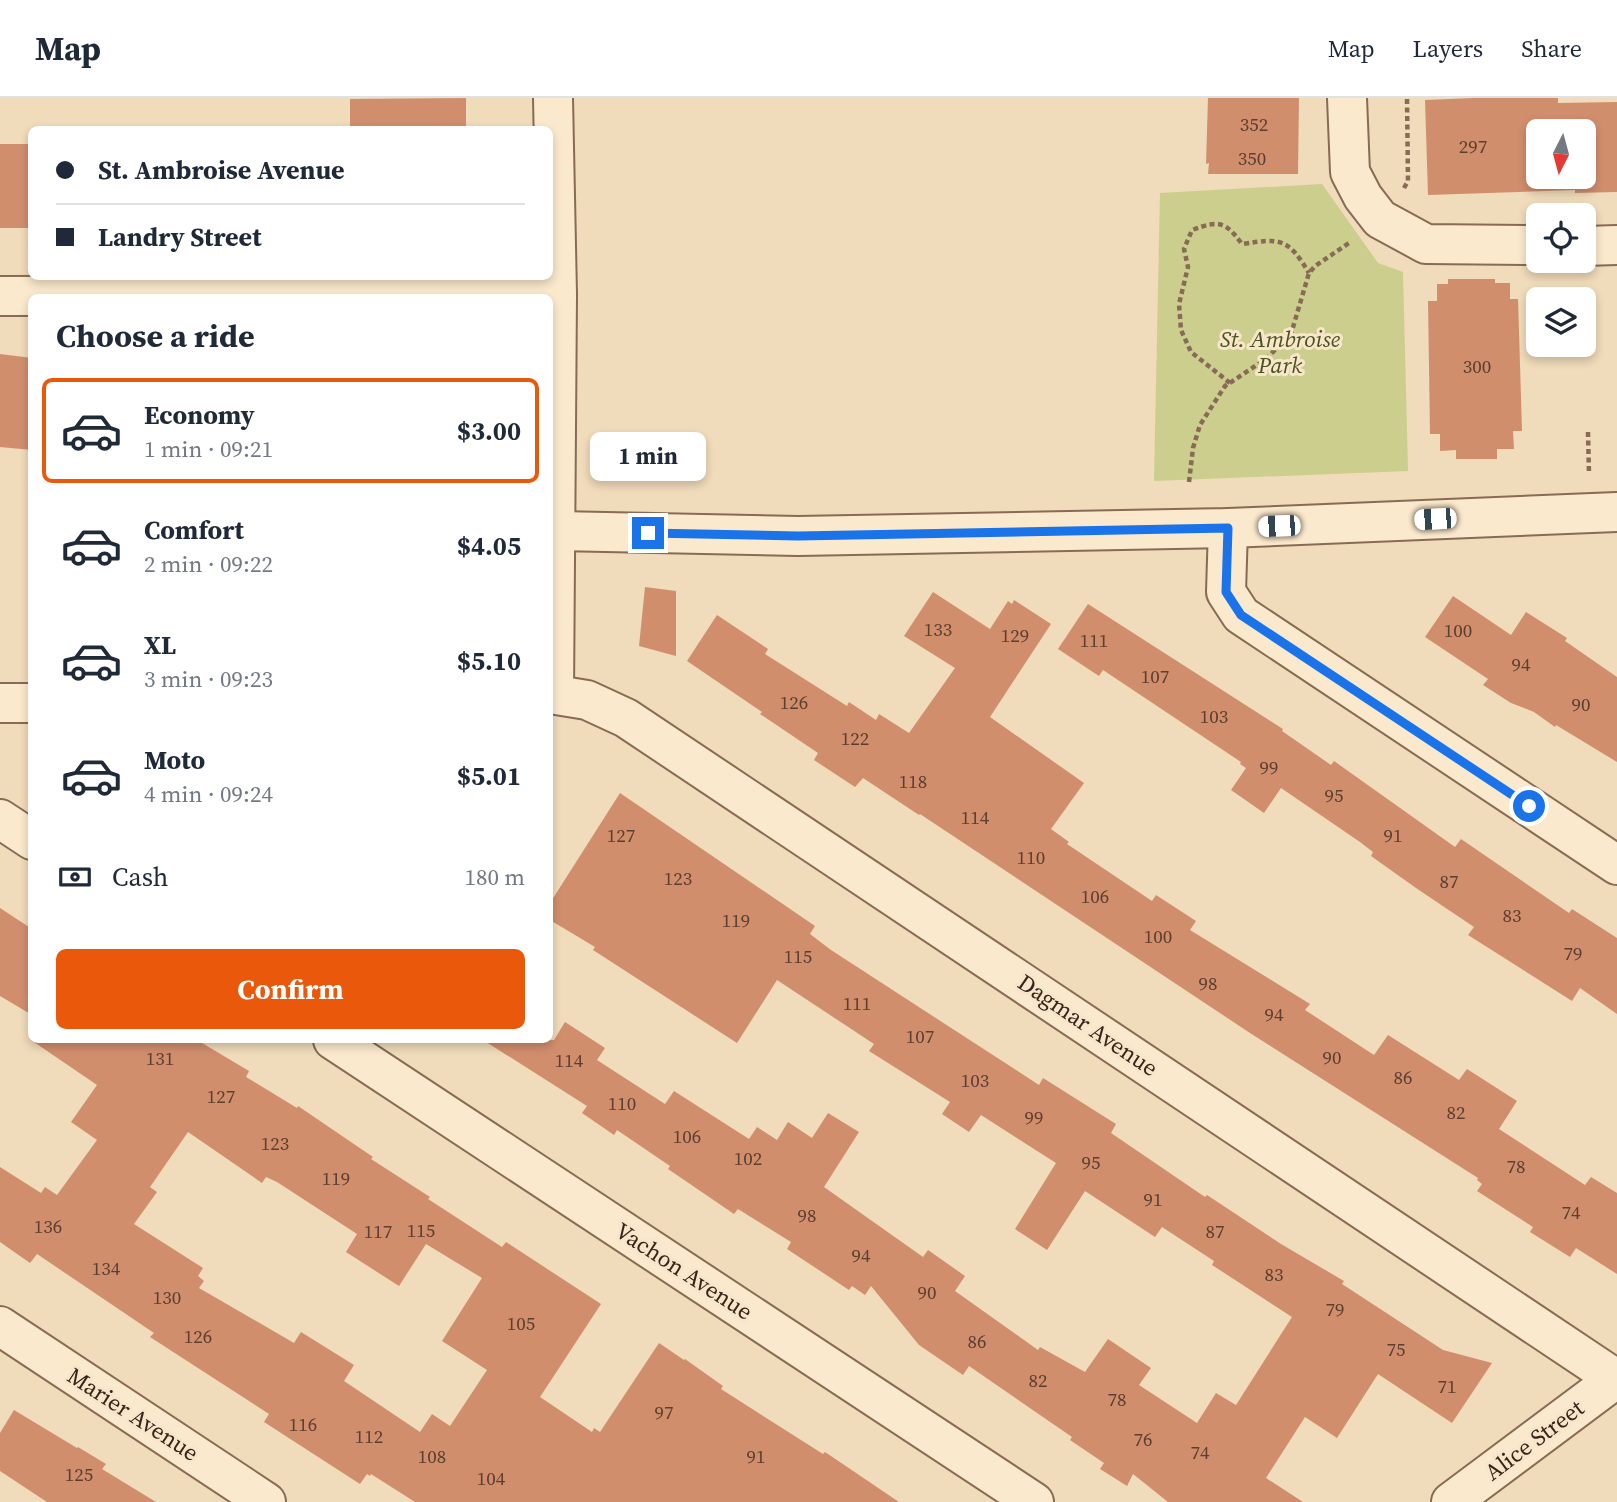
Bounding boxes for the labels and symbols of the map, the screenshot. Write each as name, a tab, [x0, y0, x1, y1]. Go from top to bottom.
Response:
house number: 352	[1240, 111, 1268, 137]
north arrow	[1526, 119, 1596, 189]
house number: 297	[1459, 133, 1487, 159]
house number: 350	[1238, 145, 1266, 171]
park label: St. Ambroise Park	[1220, 323, 1341, 381]
house number: 300	[1463, 353, 1491, 379]
callout: 1 min	[590, 432, 706, 480]
car	[1414, 507, 1457, 531]
car	[1258, 515, 1301, 537]
route end	[632, 517, 664, 549]
house number: 133	[924, 616, 952, 642]
house number: 100	[1444, 617, 1472, 643]
house number: 129	[1001, 622, 1029, 648]
house number: 111	[1080, 627, 1108, 653]
house number: 94	[1511, 651, 1531, 677]
house number: 107	[1141, 663, 1169, 689]
house number: 126	[780, 689, 808, 715]
house number: 90	[1571, 691, 1591, 717]
house number: 103	[1200, 703, 1228, 729]
house number: 122	[841, 725, 869, 751]
house number: 99	[1259, 754, 1279, 780]
house number: 118	[899, 768, 927, 794]
house number: 95	[1324, 782, 1344, 808]
route start	[1513, 790, 1545, 822]
house number: 114	[961, 804, 990, 830]
house number: 127	[607, 822, 635, 848]
house number: 91	[1383, 822, 1403, 848]
house number: 110	[1017, 844, 1045, 870]
house number: 123	[664, 865, 692, 891]
house number: 87	[1439, 868, 1459, 894]
house number: 106	[1081, 883, 1109, 909]
house number: 83	[1502, 902, 1522, 928]
house number: 119	[722, 907, 750, 933]
house number: 100	[1144, 923, 1172, 949]
house number: 79	[1563, 940, 1583, 966]
house number: 115	[784, 943, 812, 969]
street label: Dagmar Avenue	[1012, 966, 1164, 1084]
house number: 98	[1198, 970, 1218, 996]
house number: 111	[843, 990, 871, 1016]
house number: 94	[1264, 1001, 1284, 1027]
house number: 107	[906, 1023, 934, 1049]
house number: 90	[1322, 1044, 1342, 1070]
house number: 131	[146, 1045, 174, 1071]
house number: 114	[555, 1047, 584, 1073]
house number: 86	[1393, 1064, 1413, 1090]
house number: 103	[961, 1067, 989, 1093]
house number: 127	[207, 1083, 235, 1109]
house number: 110	[608, 1090, 636, 1116]
house number: 82	[1446, 1099, 1466, 1125]
house number: 99	[1024, 1104, 1044, 1130]
house number: 106	[673, 1123, 701, 1149]
house number: 123	[261, 1130, 289, 1156]
house number: 102	[734, 1145, 762, 1171]
house number: 95	[1081, 1149, 1101, 1175]
house number: 78	[1506, 1153, 1526, 1179]
house number: 119	[322, 1165, 350, 1191]
house number: 91	[1143, 1186, 1163, 1212]
house number: 74	[1561, 1199, 1581, 1225]
house number: 98	[797, 1202, 817, 1228]
house number: 136	[34, 1213, 62, 1239]
street label: Vachon Avenue	[609, 1215, 759, 1327]
house number: 115	[407, 1217, 435, 1243]
house number: 117	[364, 1218, 392, 1244]
house number: 87	[1205, 1218, 1225, 1244]
house number: 94	[851, 1242, 871, 1268]
house number: 134	[92, 1255, 121, 1281]
house number: 83	[1264, 1261, 1284, 1287]
house number: 90	[917, 1279, 937, 1305]
house number: 130	[153, 1284, 181, 1310]
house number: 79	[1325, 1296, 1345, 1322]
house number: 105	[507, 1310, 535, 1336]
house number: 126	[184, 1323, 212, 1349]
house number: 86	[967, 1328, 987, 1354]
house number: 75	[1386, 1336, 1406, 1362]
street label: Marier Avenue	[61, 1360, 205, 1468]
house number: 82	[1028, 1367, 1048, 1393]
house number: 71	[1437, 1373, 1457, 1399]
house number: 78	[1107, 1386, 1127, 1412]
street label: Alice Street	[1478, 1392, 1591, 1488]
house number: 97	[654, 1399, 674, 1425]
house number: 116	[289, 1411, 317, 1437]
house number: 112	[355, 1423, 383, 1449]
house number: 76	[1133, 1426, 1153, 1452]
house number: 74	[1190, 1439, 1210, 1465]
house number: 108	[418, 1443, 446, 1469]
house number: 91	[746, 1443, 766, 1469]
house number: 125	[65, 1461, 93, 1487]
house number: 104	[477, 1465, 506, 1491]

